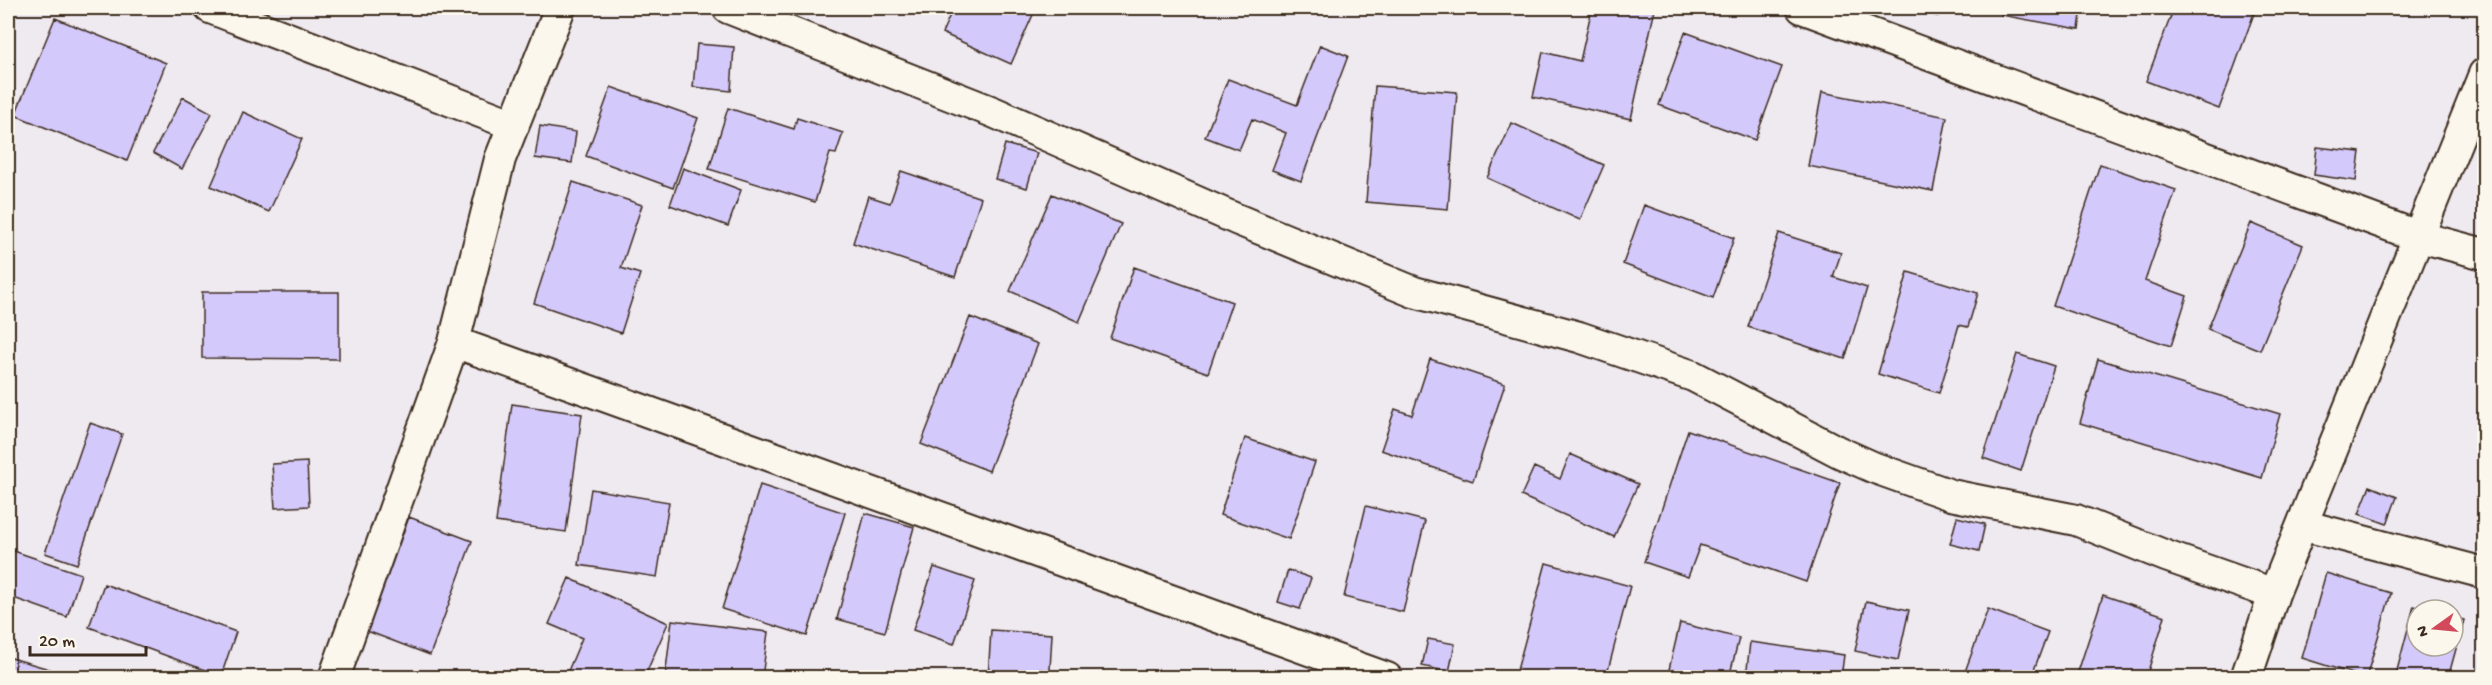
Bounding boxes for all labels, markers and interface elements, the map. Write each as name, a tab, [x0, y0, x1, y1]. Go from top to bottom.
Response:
north arrow	[2405, 598, 2465, 658]
scale bar	[30, 619, 146, 657]
text: N	[2413, 623, 2434, 638]
text: 20 m	[39, 632, 75, 653]

